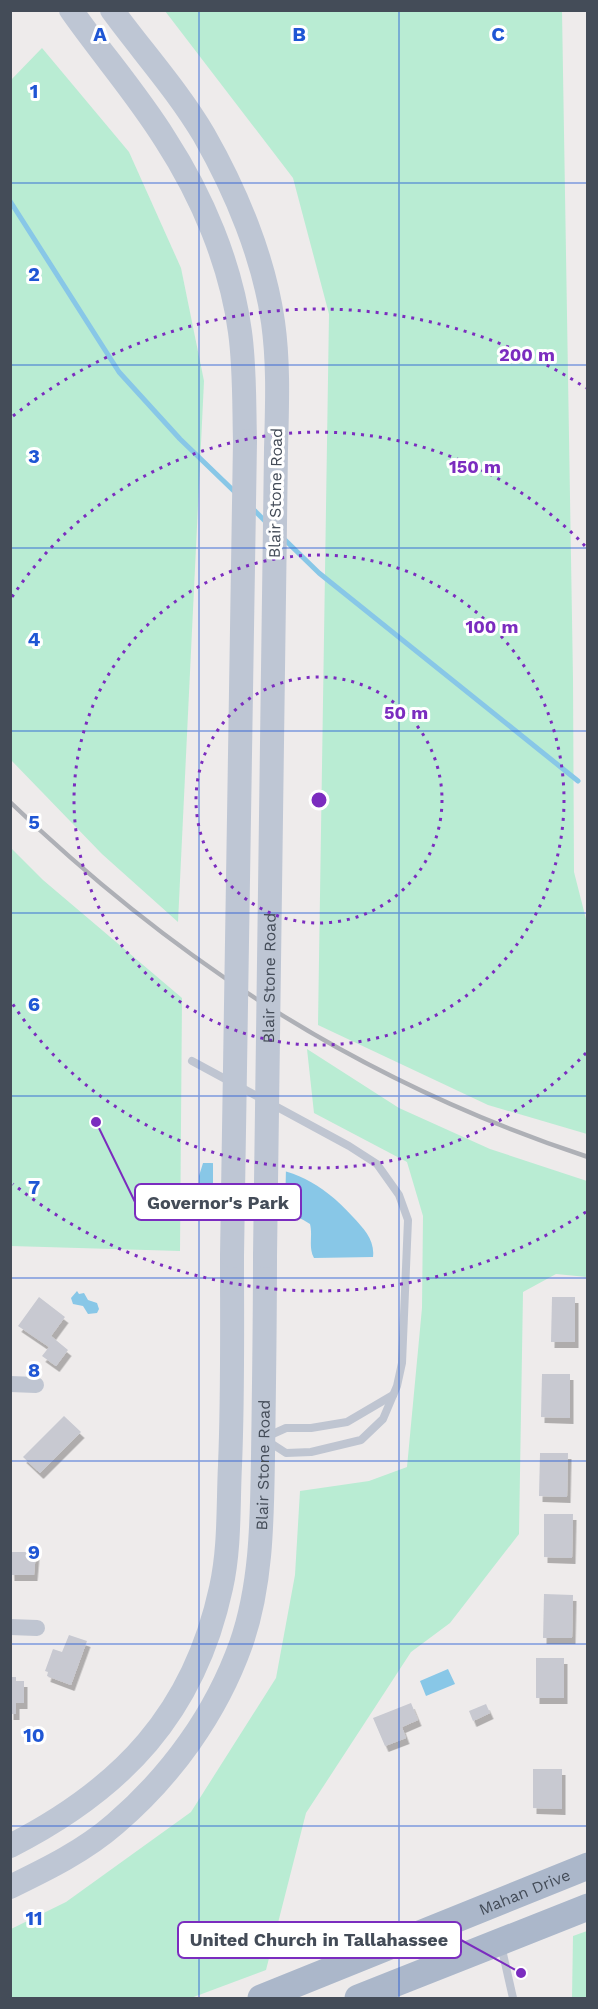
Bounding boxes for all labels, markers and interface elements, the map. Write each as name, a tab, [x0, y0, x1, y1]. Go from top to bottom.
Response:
text: A	[93, 22, 107, 46]
text: B	[292, 22, 306, 46]
text: C	[491, 22, 505, 46]
text: 1	[30, 79, 38, 103]
text: 2	[28, 262, 40, 286]
text: 200 m	[499, 344, 555, 365]
street label: Blair Stone Road	[265, 428, 286, 558]
text: 3	[28, 444, 40, 468]
text: 150 m	[449, 456, 501, 477]
text: 100 m	[465, 616, 519, 637]
text: 4	[28, 627, 41, 651]
text: 50 m	[384, 702, 428, 723]
centre of rings	[309, 790, 329, 810]
text: 5	[28, 810, 40, 834]
street label: Blair Stone Road	[259, 913, 280, 1043]
text: 6	[28, 992, 40, 1016]
text: 7	[28, 1175, 40, 1199]
callout: Governor's Park	[135, 1184, 301, 1220]
text: Governor's Park	[147, 1192, 290, 1213]
text: 8	[28, 1358, 40, 1382]
street label: Blair Stone Road	[252, 1400, 274, 1531]
text: 9	[28, 1540, 40, 1564]
text: 10	[23, 1723, 45, 1747]
street label: Mahan Drive	[476, 1865, 573, 1919]
text: 11	[25, 1906, 43, 1930]
callout: United Church in Tallahassee	[178, 1922, 461, 1958]
text: United Church in Tallahassee	[190, 1929, 448, 1950]

